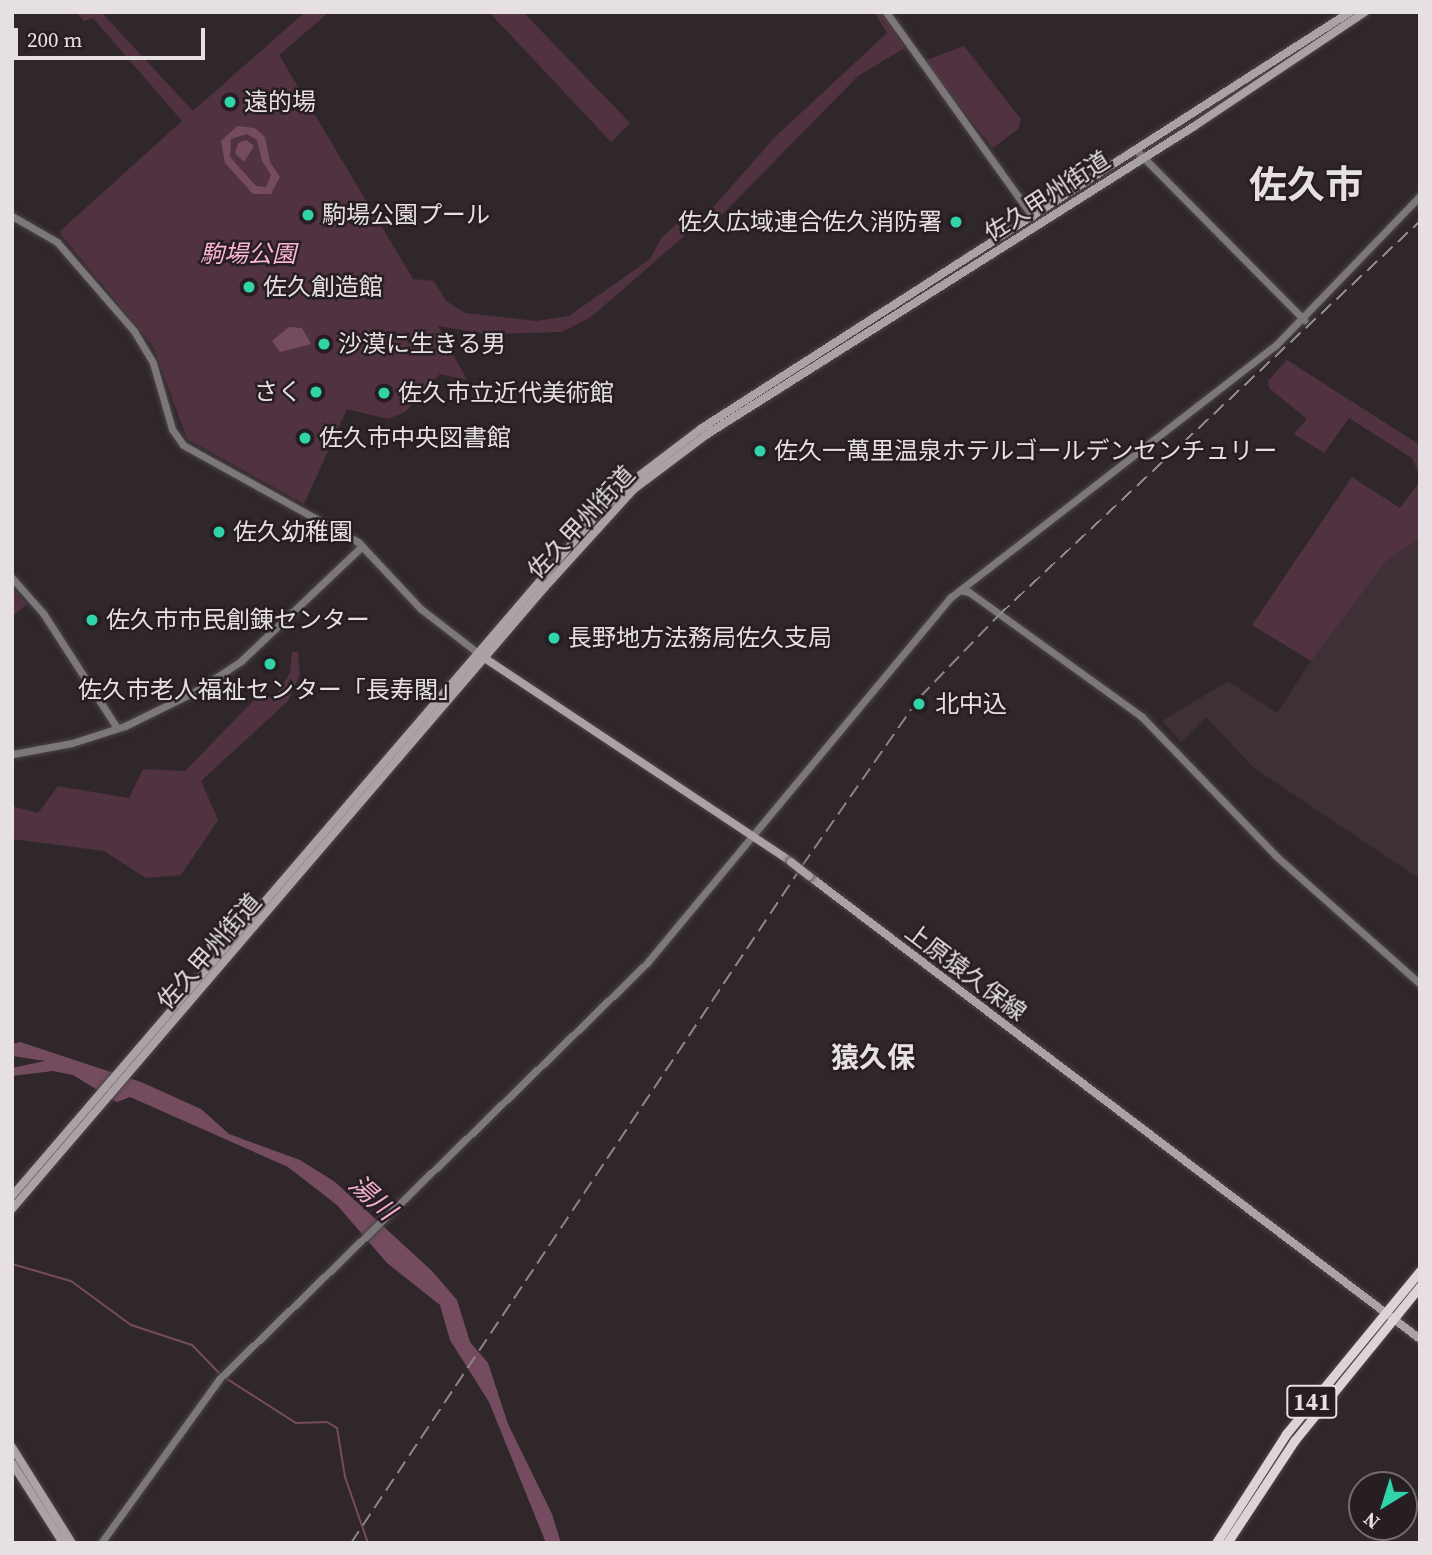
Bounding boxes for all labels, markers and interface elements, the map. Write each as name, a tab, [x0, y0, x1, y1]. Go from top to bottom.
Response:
scale bar	[18, 14, 208, 58]
text: 200 m	[27, 25, 82, 54]
place label: 遠的場	[244, 88, 316, 116]
marker: 遠的場	[222, 94, 238, 110]
street label: 佐久甲州街道	[979, 145, 1115, 247]
district label: 佐久市	[1249, 163, 1363, 209]
place label: 駒場公園プール	[322, 201, 490, 229]
marker: 駒場公園プール	[300, 207, 316, 223]
place label: 佐久広域連合佐久消防署	[678, 208, 942, 236]
marker: 佐久広域連合佐久消防署	[948, 214, 964, 230]
park label: 駒場公園	[200, 240, 296, 268]
place label: 佐久創造館	[263, 273, 383, 301]
marker: 佐久創造館	[241, 279, 257, 295]
place label: 沙漠に生きる男	[338, 330, 506, 358]
marker: 沙漠に生きる男	[316, 336, 332, 352]
place label: さく	[254, 378, 302, 406]
place label: 佐久市立近代美術館	[398, 379, 614, 407]
marker: さく	[308, 384, 324, 400]
marker: 佐久市立近代美術館	[376, 385, 392, 401]
place label: 佐久市中央図書館	[319, 424, 511, 452]
marker: 佐久市中央図書館	[297, 430, 313, 446]
place label: 佐久一萬里温泉ホテルゴールデンセンチュリー	[774, 437, 1278, 465]
marker: 佐久一萬里温泉ホテルゴールデンセンチュリー	[752, 443, 768, 459]
street label: 佐久甲州街道	[521, 460, 641, 584]
place label: 佐久幼稚園	[233, 518, 353, 546]
marker: 佐久幼稚園	[211, 524, 227, 540]
place label: 佐久市市民創錬センター	[106, 606, 370, 634]
marker: 佐久市市民創錬センター	[84, 612, 100, 628]
place label: 長野地方法務局佐久支局	[568, 624, 832, 652]
marker: 長野地方法務局佐久支局	[546, 630, 562, 646]
marker: 佐久市老人福祉センター「長寿閣」	[262, 656, 278, 672]
place label: 佐久市老人福祉センター「長寿閣」	[78, 676, 462, 704]
place label: 北中込	[935, 690, 1007, 718]
marker: 北中込	[909, 694, 929, 714]
street label: 佐久甲州街道	[151, 887, 267, 1015]
street label: 上原猿久保線	[900, 917, 1032, 1027]
district label: 猿久保	[831, 1040, 915, 1074]
water label: 湯川	[342, 1169, 402, 1227]
road number: 141	[1286, 1382, 1338, 1422]
north arrow	[1348, 1471, 1418, 1541]
text: N	[1358, 1506, 1385, 1535]

